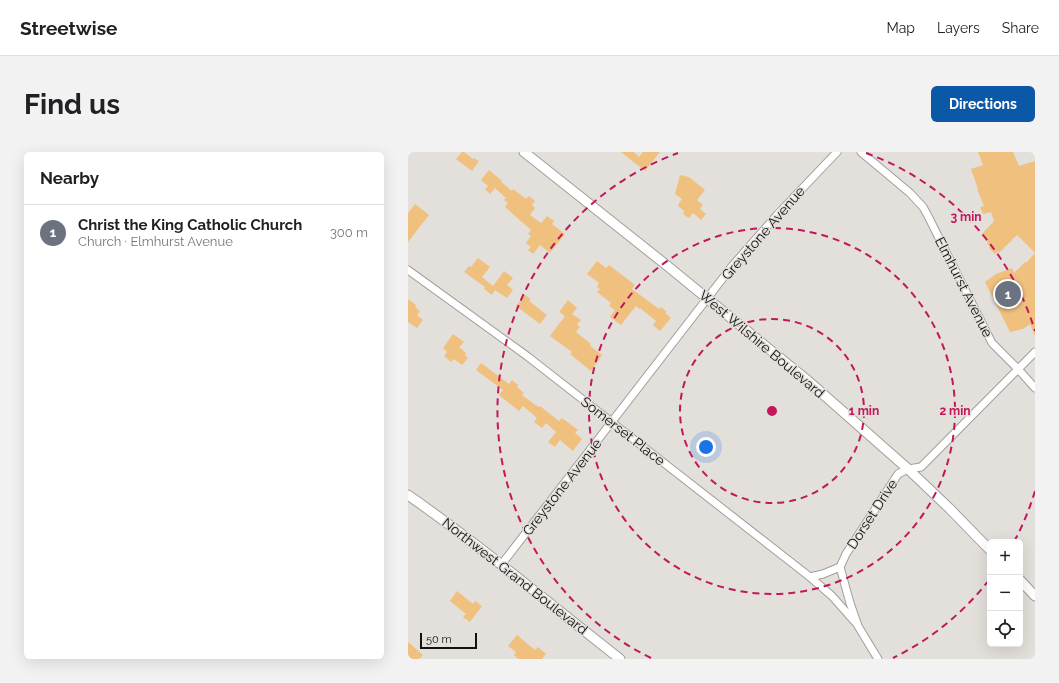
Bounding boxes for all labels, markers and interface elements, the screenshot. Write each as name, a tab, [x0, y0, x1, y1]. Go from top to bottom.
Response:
text: Streetwise	[20, 17, 117, 39]
text: Map	[887, 20, 915, 36]
text: Layers	[937, 20, 980, 36]
text: Share	[1002, 20, 1039, 36]
button: Directions	[931, 86, 1035, 122]
text: Find us	[24, 88, 120, 121]
text: Nearby	[40, 168, 99, 188]
street label: Greystone Avenue	[718, 183, 808, 283]
text: 3 min	[950, 210, 982, 224]
text: Christ the King Catholic Church	[78, 216, 302, 234]
text: 1	[50, 225, 56, 240]
text: 300 m	[330, 225, 368, 240]
text: Church · Elmhurst Avenue	[78, 234, 233, 249]
street label: Elmhurst Avenue	[932, 234, 996, 340]
pin: 1	[995, 279, 1021, 309]
street label: West Wilshire Boulevard	[696, 287, 828, 401]
street label: Somerset Place	[578, 393, 668, 469]
centre of rings	[765, 404, 779, 418]
text: 1 min	[849, 404, 879, 418]
text: 2 min	[939, 404, 971, 418]
street label: Greystone Avenue	[519, 435, 605, 539]
your location	[696, 437, 716, 457]
street label: Dorset Drive	[844, 476, 900, 552]
street label: Northwest Grand Boulevard	[439, 514, 591, 638]
map controls	[987, 539, 1023, 647]
button: +	[987, 539, 1023, 575]
button: −	[987, 575, 1023, 611]
button: locate	[987, 611, 1023, 647]
scale bar	[420, 631, 477, 650]
text: 50 m	[426, 633, 452, 646]

